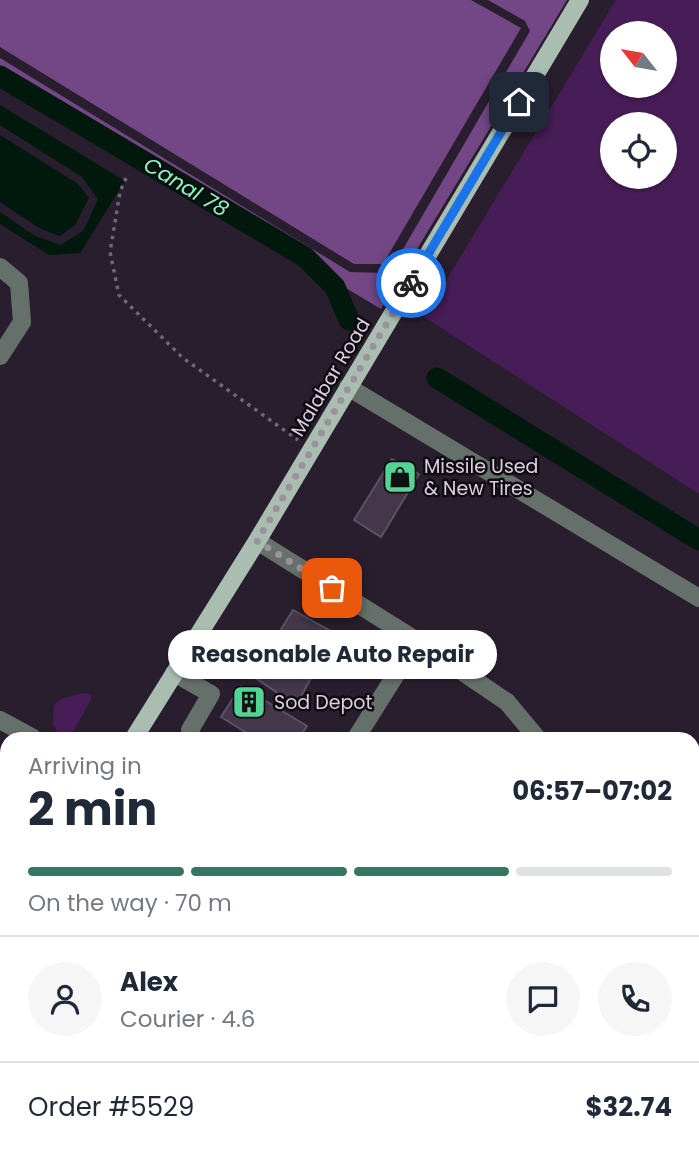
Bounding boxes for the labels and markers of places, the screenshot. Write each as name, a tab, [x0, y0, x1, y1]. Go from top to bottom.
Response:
pin	[489, 72, 549, 132]
place label: Missile Used & New Tires	[424, 453, 538, 502]
shop icon: Missile Used & New Tires	[381, 458, 419, 496]
pin	[302, 558, 362, 618]
callout: Reasonable Auto Repair	[168, 630, 496, 679]
building icon: Sod Depot	[230, 683, 268, 721]
place label: Sod Depot	[274, 689, 372, 716]

